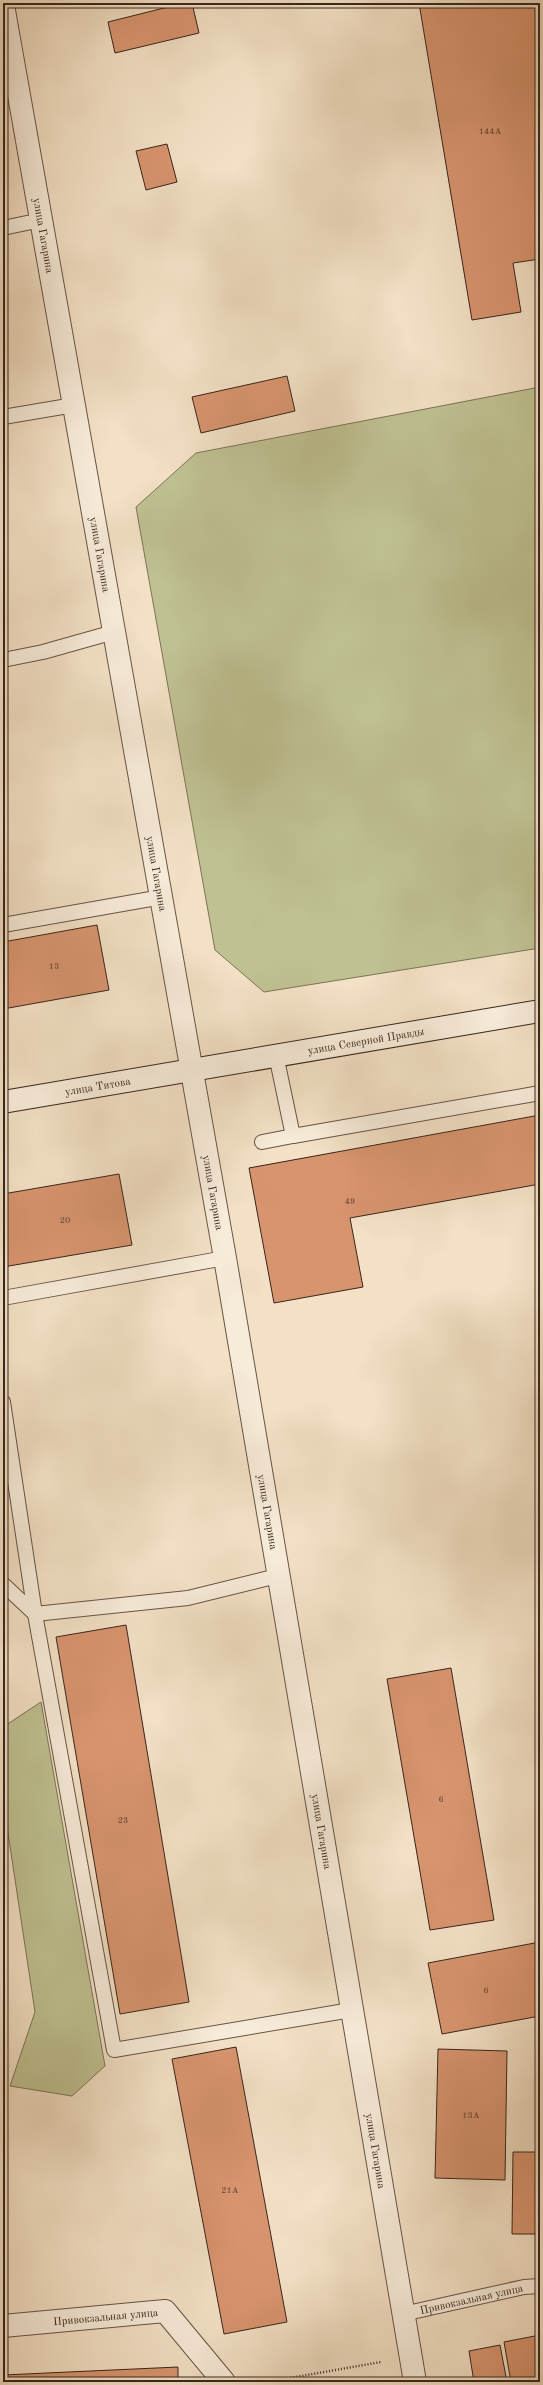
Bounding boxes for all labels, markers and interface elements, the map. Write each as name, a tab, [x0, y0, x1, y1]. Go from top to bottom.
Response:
house number: 144А	[479, 127, 501, 136]
street label: улица Гагарина	[30, 197, 55, 275]
street label: улица Гагарина	[87, 516, 111, 594]
street label: улица Гагарина	[143, 835, 168, 913]
house number: 13	[49, 962, 59, 971]
street label: улица Северной Правды	[307, 1027, 425, 1057]
street label: улица Титова	[64, 1076, 132, 1098]
street label: улица Гагарина	[200, 1154, 224, 1232]
house number: 49	[345, 1197, 355, 1206]
house number: 20	[60, 1216, 70, 1225]
street label: улица Гагарина	[255, 1474, 278, 1551]
street label: улица Гагарина	[309, 1793, 332, 1871]
house number: 6	[438, 1795, 444, 1804]
house number: 23	[118, 1816, 128, 1825]
house number: 6	[483, 1986, 489, 1995]
house number: 13А	[462, 2111, 480, 2120]
street label: улица Гагарина	[363, 2113, 386, 2190]
house number: 21А	[221, 2186, 239, 2195]
street label: Привокзальная улица	[419, 2283, 525, 2317]
street label: Привокзальная улица	[53, 2308, 159, 2328]

